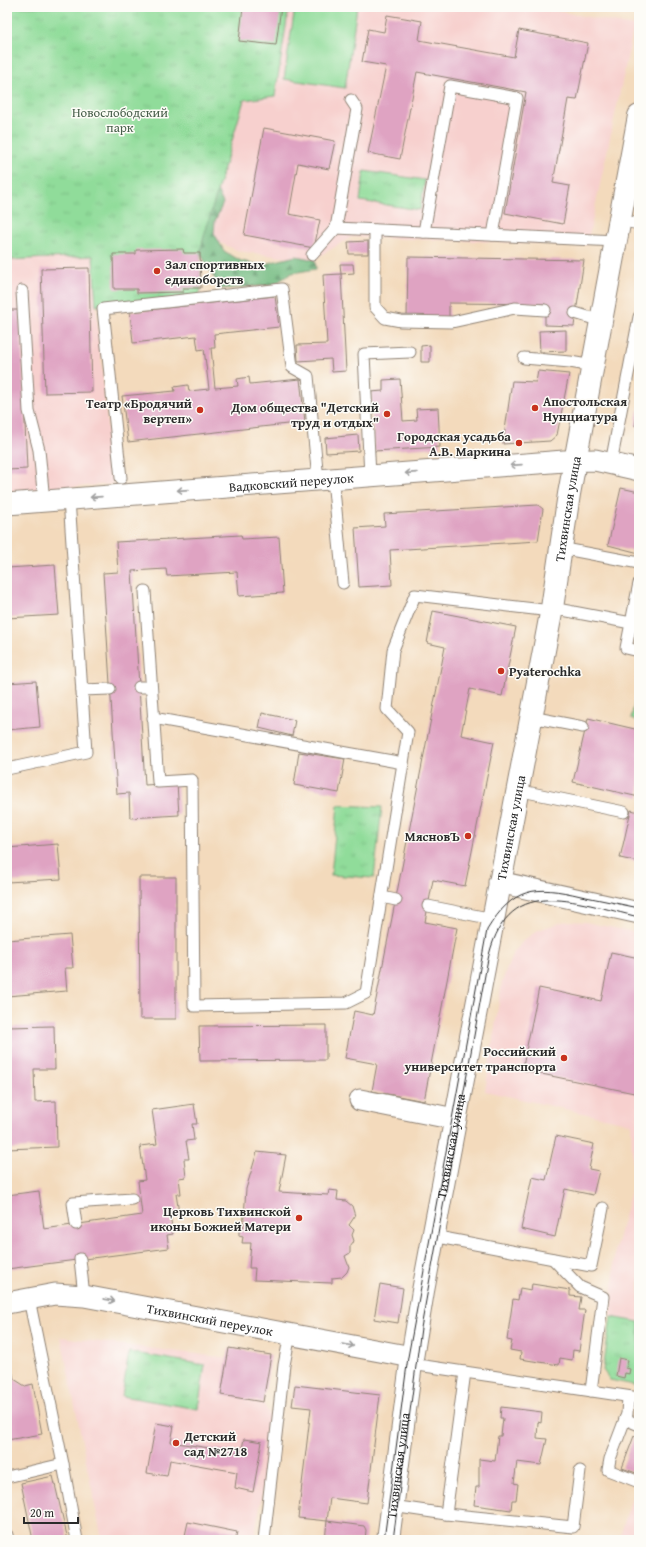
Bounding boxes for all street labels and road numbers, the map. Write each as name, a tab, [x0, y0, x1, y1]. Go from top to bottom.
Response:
street label: Тихвинская улица	[550, 454, 585, 563]
street label: Вадковский переулок	[228, 468, 354, 496]
street label: Тихвинская улица	[491, 773, 530, 882]
street label: Тихвинская улица	[431, 1091, 470, 1200]
street label: Тихвинский переулок	[145, 1298, 275, 1340]
street label: Тихвинская улица	[381, 1411, 414, 1520]

